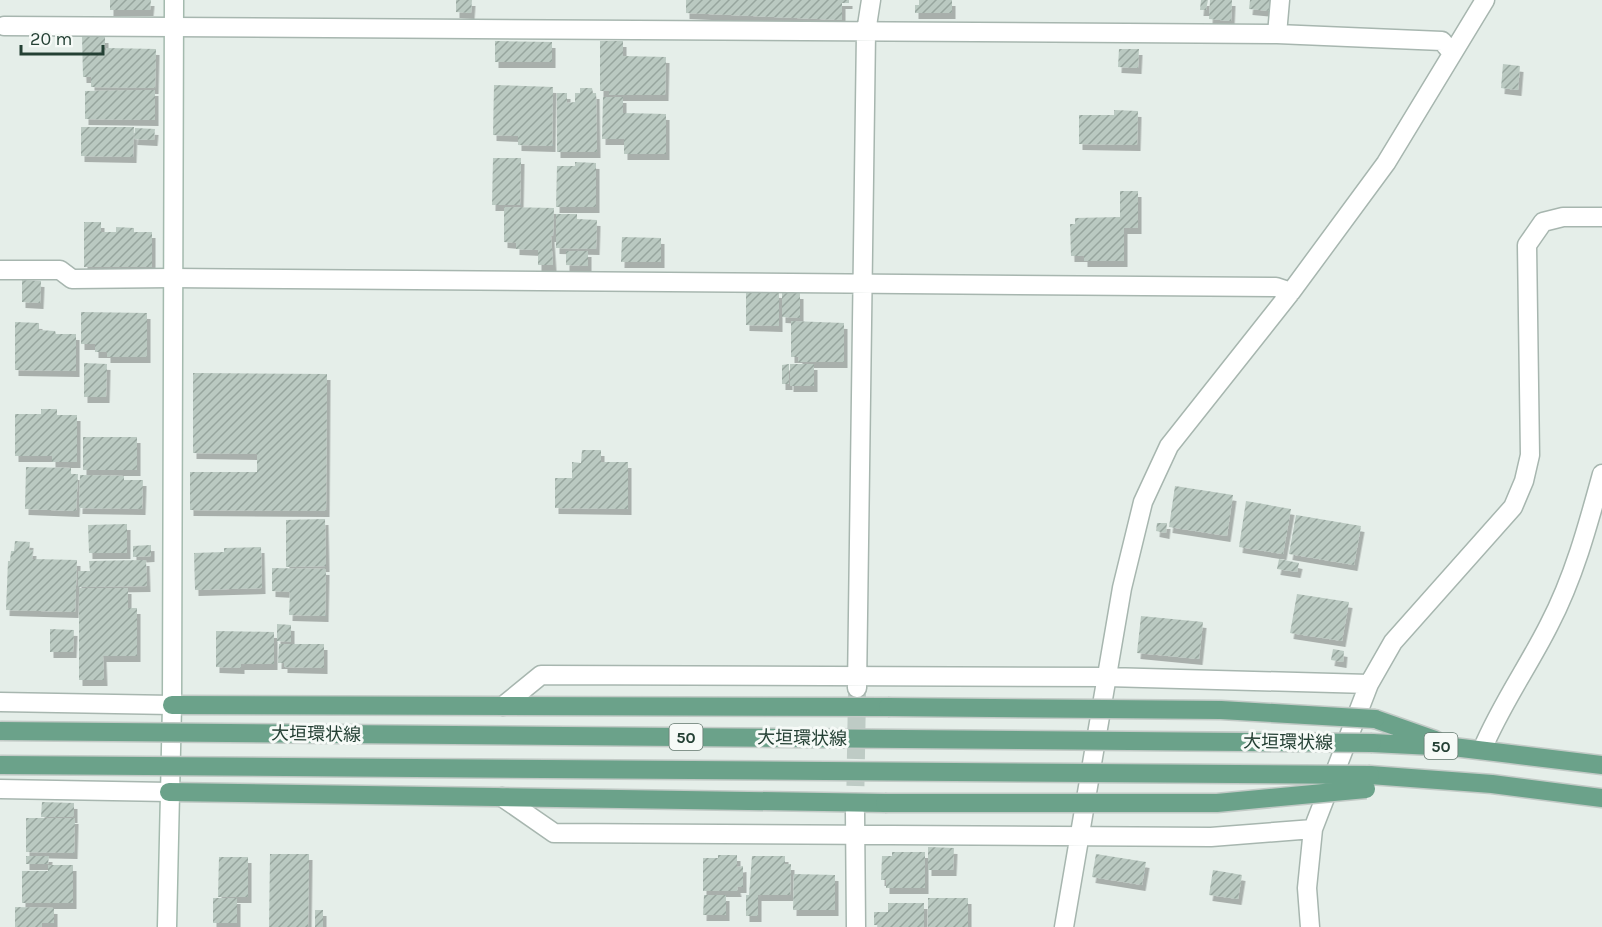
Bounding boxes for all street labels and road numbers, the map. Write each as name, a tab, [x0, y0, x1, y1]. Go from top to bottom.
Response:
street label: 大垣環状線	[271, 722, 361, 746]
road number: 50	[670, 724, 702, 750]
street label: 大垣環状線	[757, 726, 847, 750]
street label: 大垣環状線	[1243, 730, 1333, 754]
road number: 50	[1424, 733, 1458, 759]

